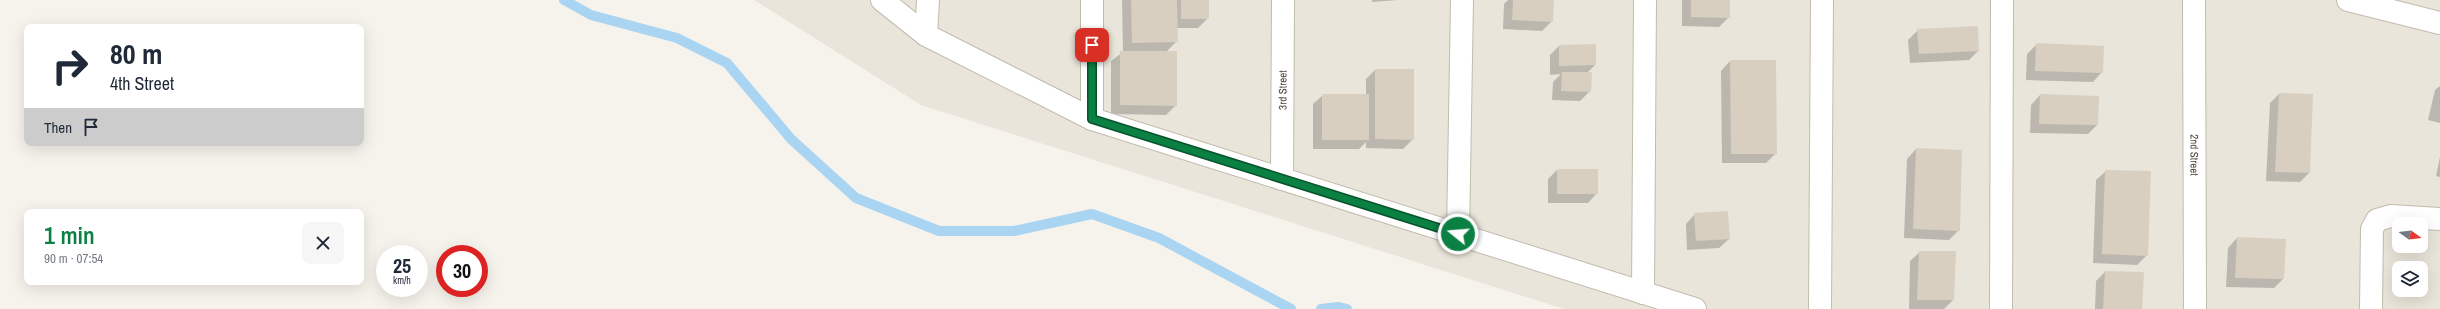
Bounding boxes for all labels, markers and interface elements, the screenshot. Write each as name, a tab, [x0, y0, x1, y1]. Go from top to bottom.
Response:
pin	[1075, 28, 1109, 62]
icon: arrive	[1081, 34, 1103, 56]
text: 80 m	[110, 35, 162, 73]
icon: right	[44, 40, 96, 92]
street label: 3rd Street	[1275, 70, 1290, 110]
text: 4th Street	[110, 71, 174, 96]
icon: arrive	[80, 116, 102, 138]
text: Then	[44, 117, 72, 138]
street label: 2nd Street	[2187, 134, 2202, 176]
position arrow	[1437, 213, 1479, 255]
north arrow	[2392, 217, 2428, 253]
map controls	[2392, 217, 2428, 297]
text: 1 min	[44, 219, 95, 251]
button: close	[302, 222, 344, 264]
speed limit sign: 30	[436, 245, 488, 297]
text: 90 m · 07:54	[44, 250, 103, 267]
text: 25	[393, 252, 411, 279]
button: layers	[2392, 261, 2428, 297]
text: km/h	[393, 274, 411, 287]

